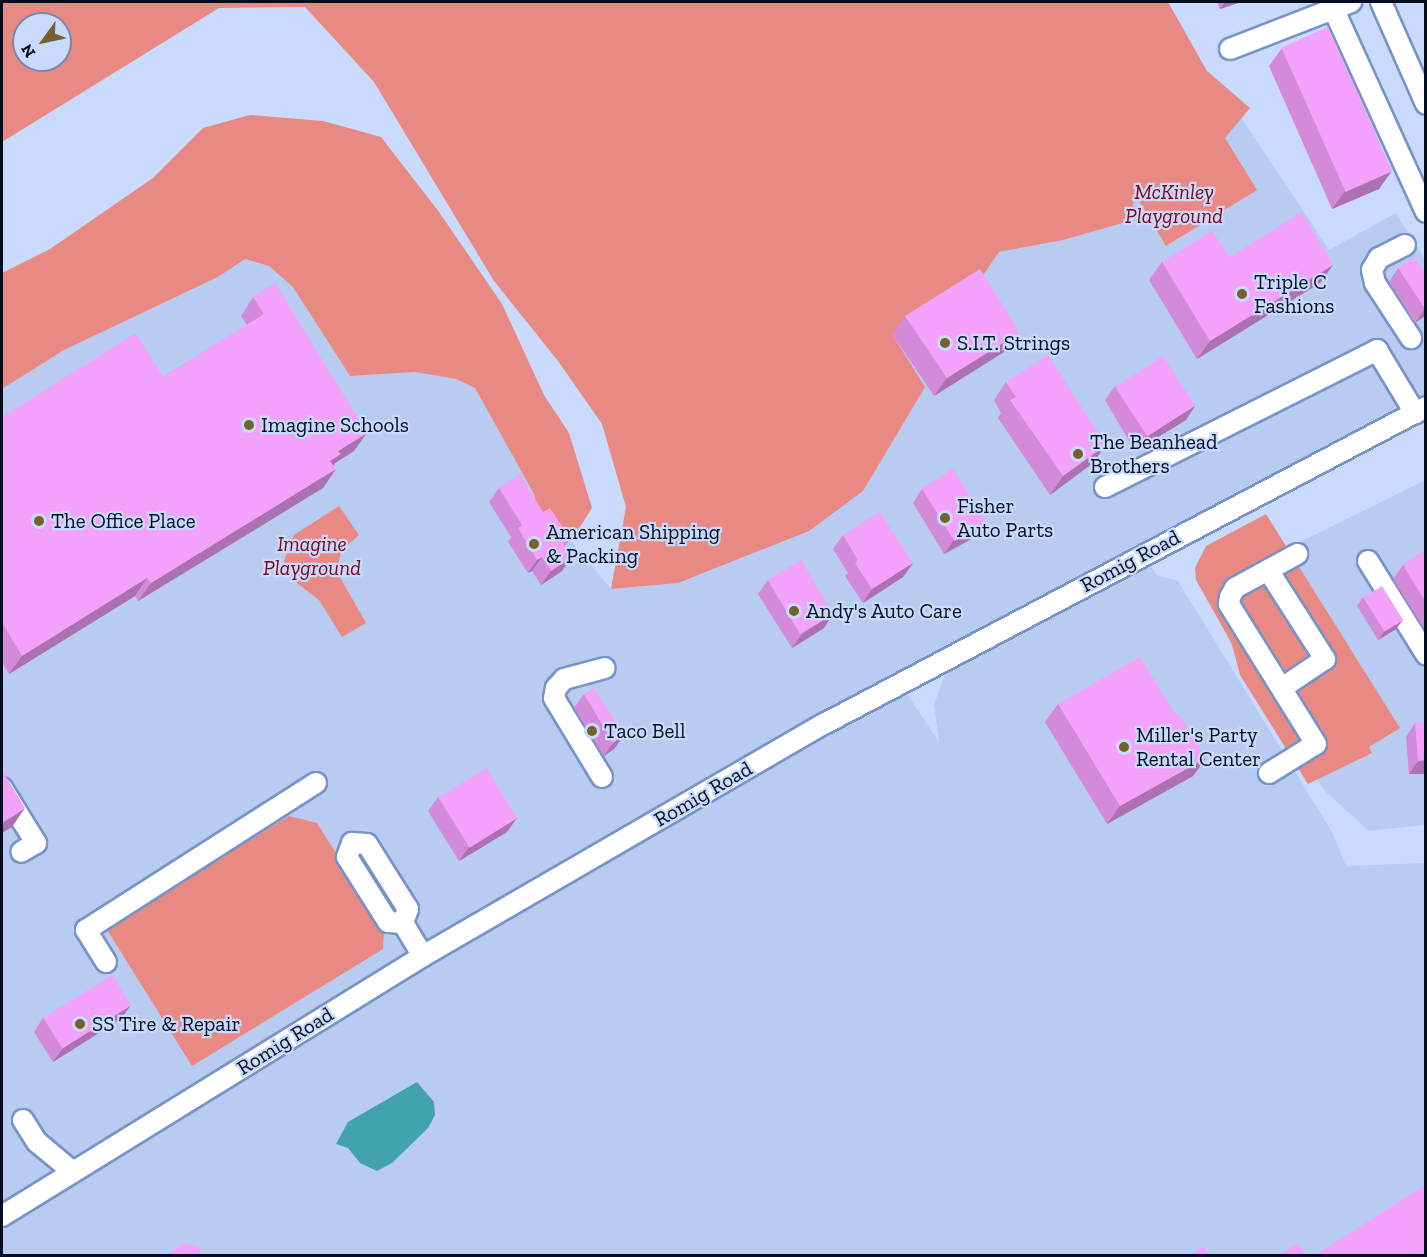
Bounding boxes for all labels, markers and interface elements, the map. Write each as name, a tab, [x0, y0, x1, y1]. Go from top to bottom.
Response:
north arrow	[12, 12, 72, 72]
text: N	[17, 41, 39, 61]
park label: McKinley Playground	[1125, 179, 1223, 229]
place label: Triple C Fashions	[1254, 269, 1334, 319]
marker: Triple C Fashions	[1235, 287, 1249, 301]
place label: S.I.T. Strings	[957, 330, 1070, 356]
marker: S.I.T. Strings	[938, 336, 952, 350]
place label: Imagine Schools	[261, 412, 409, 438]
marker: Imagine Schools	[242, 418, 256, 432]
place label: The Beanhead Brothers	[1090, 429, 1217, 479]
marker: The Beanhead Brothers	[1071, 447, 1085, 461]
place label: Fisher Auto Parts	[957, 493, 1053, 543]
place label: The Office Place	[51, 508, 196, 534]
marker: Fisher Auto Parts	[938, 511, 952, 525]
marker: The Office Place	[32, 514, 46, 528]
place label: American Shipping & Packing	[546, 519, 720, 569]
street label: Romig Road	[1076, 524, 1184, 598]
park label: Imagine Playground	[263, 531, 361, 581]
marker: American Shipping & Packing	[527, 537, 541, 551]
place label: Andy's Auto Care	[806, 598, 962, 624]
marker: Andy's Auto Care	[787, 604, 801, 618]
place label: Taco Bell	[604, 718, 686, 744]
place label: Miller's Party Rental Center	[1136, 722, 1261, 772]
marker: Taco Bell	[585, 724, 599, 738]
marker: Miller's Party Rental Center	[1117, 740, 1131, 754]
street label: Romig Road	[650, 756, 756, 832]
street label: Romig Road	[232, 1001, 338, 1081]
place label: SS Tire & Repair	[92, 1011, 241, 1037]
marker: SS Tire & Repair	[73, 1017, 87, 1031]

